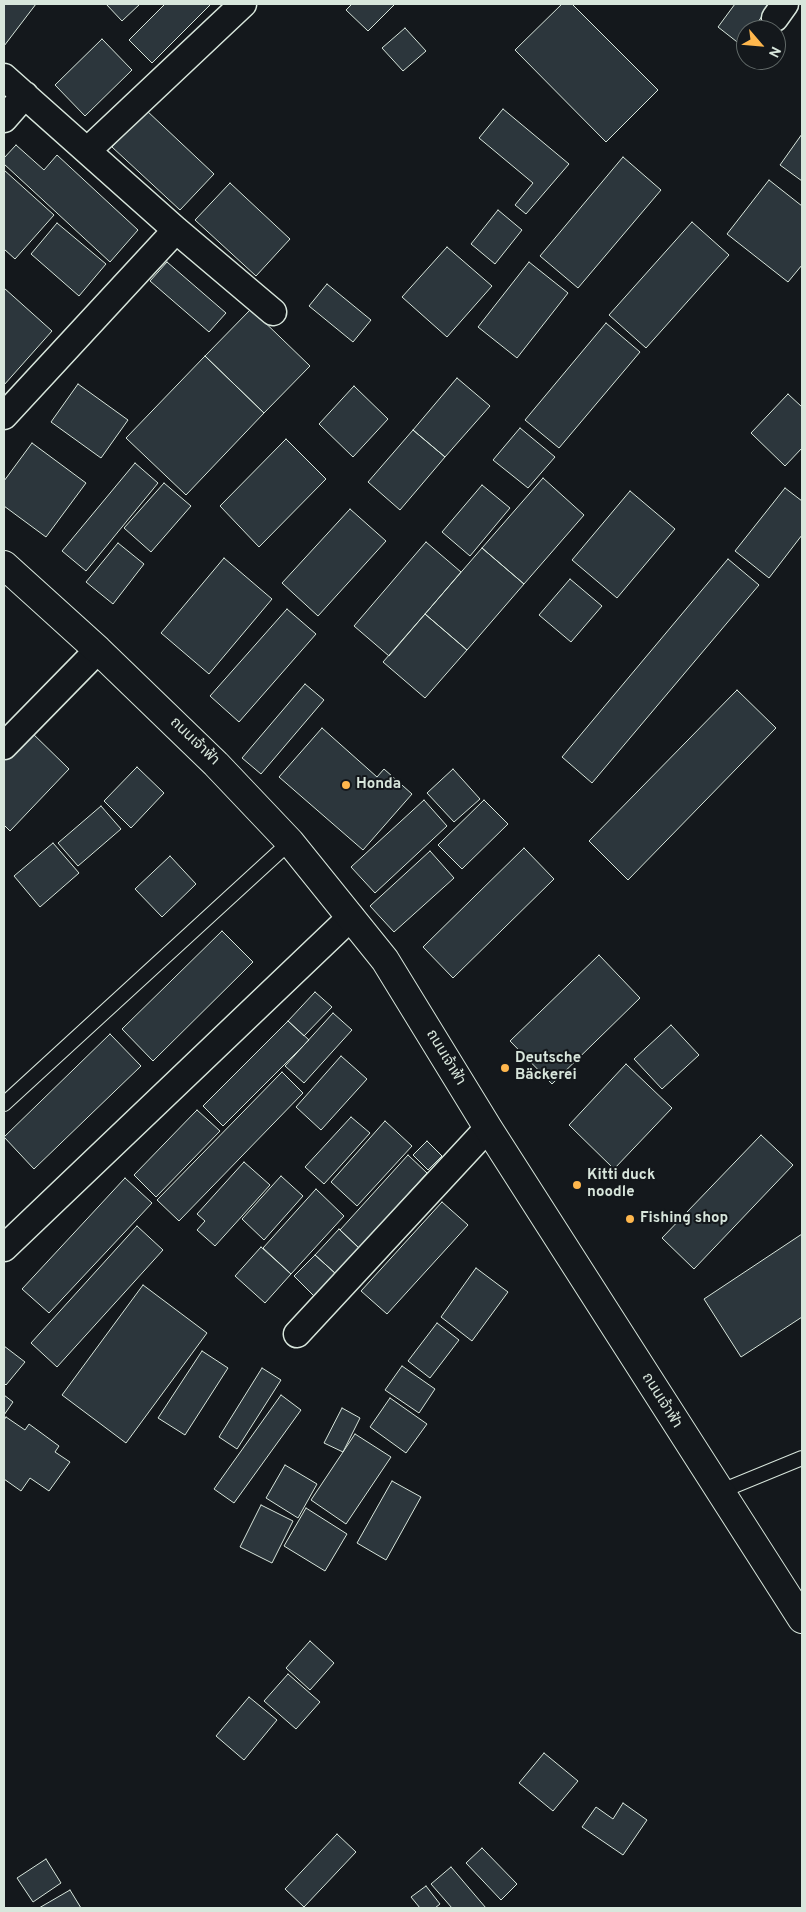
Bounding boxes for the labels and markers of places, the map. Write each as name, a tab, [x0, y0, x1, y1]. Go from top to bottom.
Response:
place label: Honda	[356, 776, 401, 794]
marker: Honda	[340, 779, 352, 791]
place label: Deutsche Bäckerei	[515, 1050, 581, 1085]
marker: Deutsche Bäckerei	[499, 1062, 511, 1074]
place label: Kitti duck noodle	[587, 1167, 655, 1202]
marker: Kitti duck noodle	[571, 1179, 583, 1191]
place label: Fishing shop	[640, 1210, 728, 1228]
marker: Fishing shop	[624, 1213, 636, 1225]

